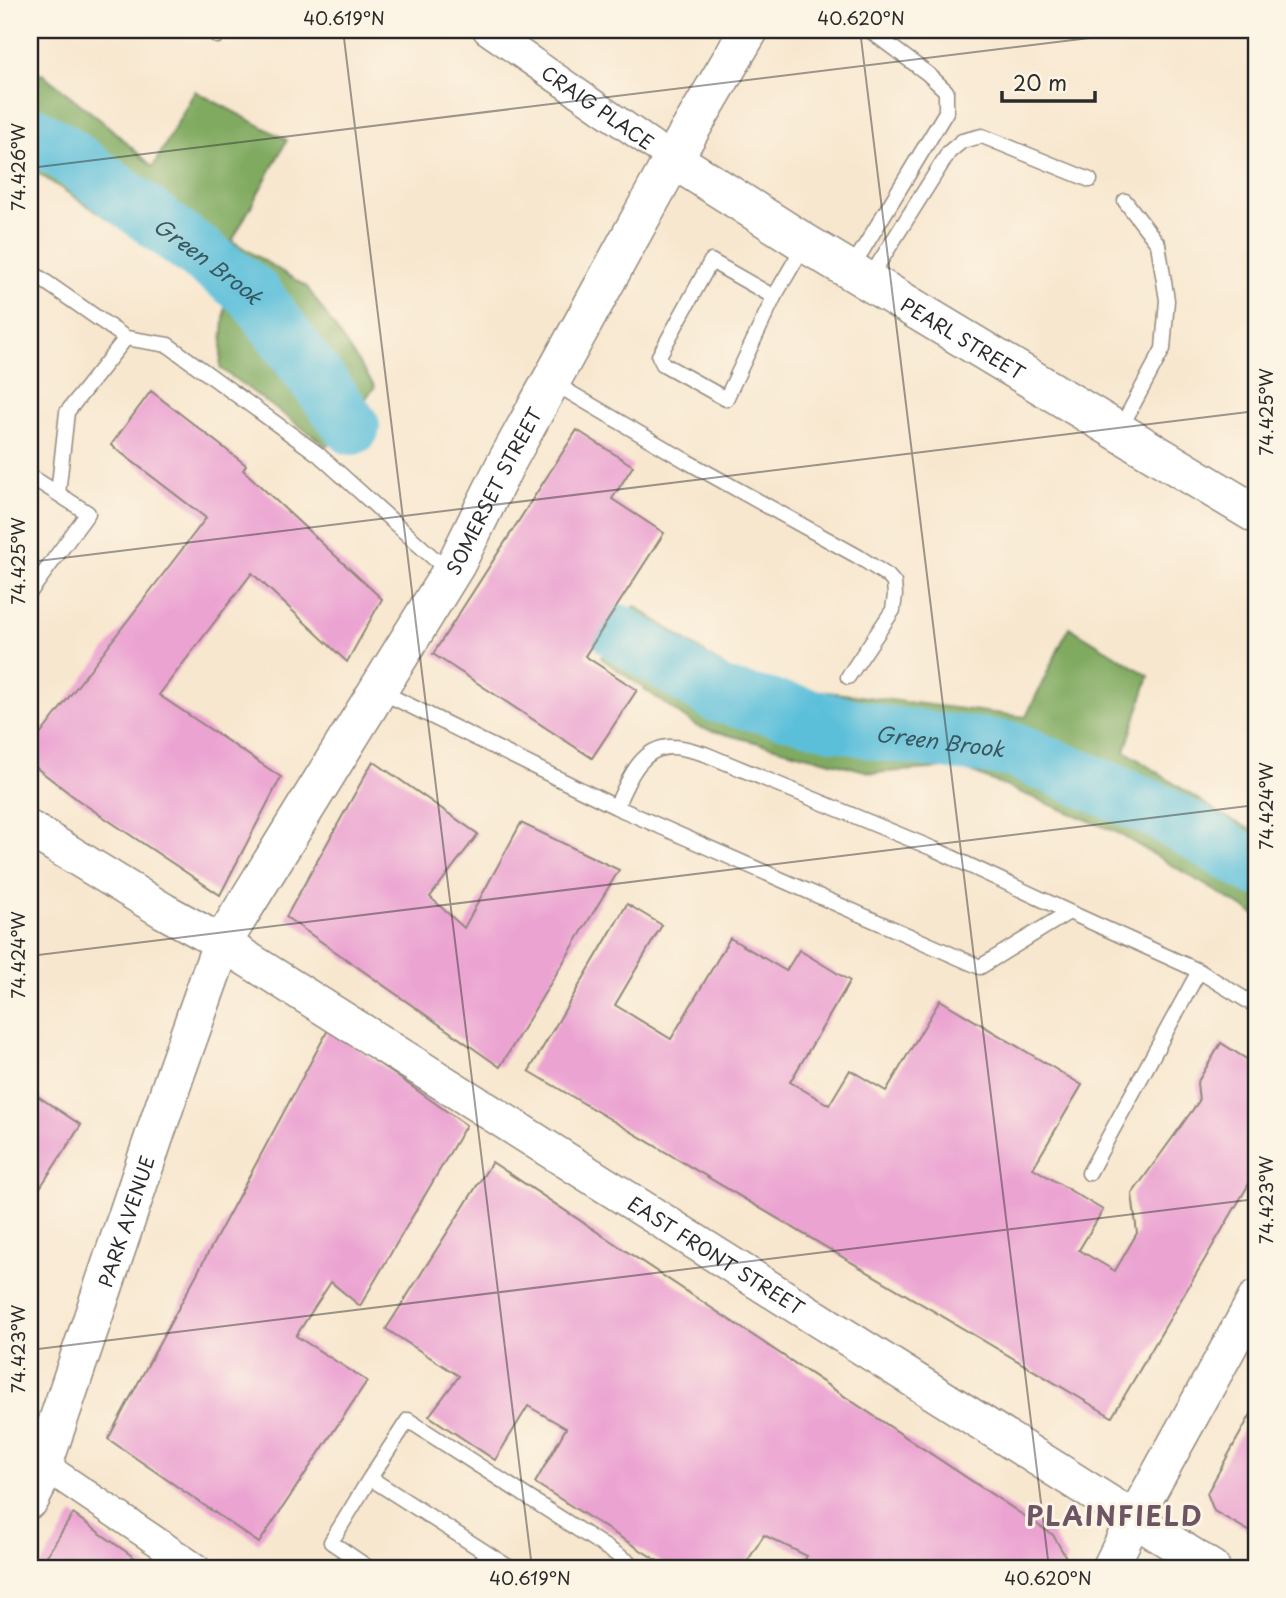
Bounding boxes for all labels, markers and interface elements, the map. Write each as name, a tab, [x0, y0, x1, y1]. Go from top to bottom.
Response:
text: 40.619°N	[303, 4, 385, 31]
text: 40.620°N	[817, 4, 905, 31]
street label: CRAIG PLACE	[536, 58, 660, 156]
scale bar	[1002, 60, 1095, 104]
text: 20 m	[1013, 66, 1067, 98]
text: 74.426°W	[4, 123, 31, 211]
water label: Green Brook	[148, 209, 272, 311]
street label: PEARL STREET	[896, 290, 1030, 386]
text: 74.425°W	[1252, 368, 1279, 456]
street label: SOMERSET STREET	[439, 402, 548, 580]
text: 74.425°W	[4, 517, 31, 605]
water label: Green Brook	[874, 716, 1007, 765]
text: 74.424°W	[1252, 762, 1279, 850]
text: 74.424°W	[4, 911, 31, 999]
street label: PARK AVENUE	[90, 1152, 161, 1291]
text: 74.423°W	[1252, 1155, 1279, 1244]
street label: EAST FRONT STREET	[623, 1189, 810, 1321]
text: 74.423°W	[4, 1304, 31, 1393]
district label: PLAINFIELD	[1026, 1496, 1204, 1535]
text: 40.619°N	[489, 1564, 571, 1591]
text: 40.620°N	[1004, 1564, 1092, 1591]

